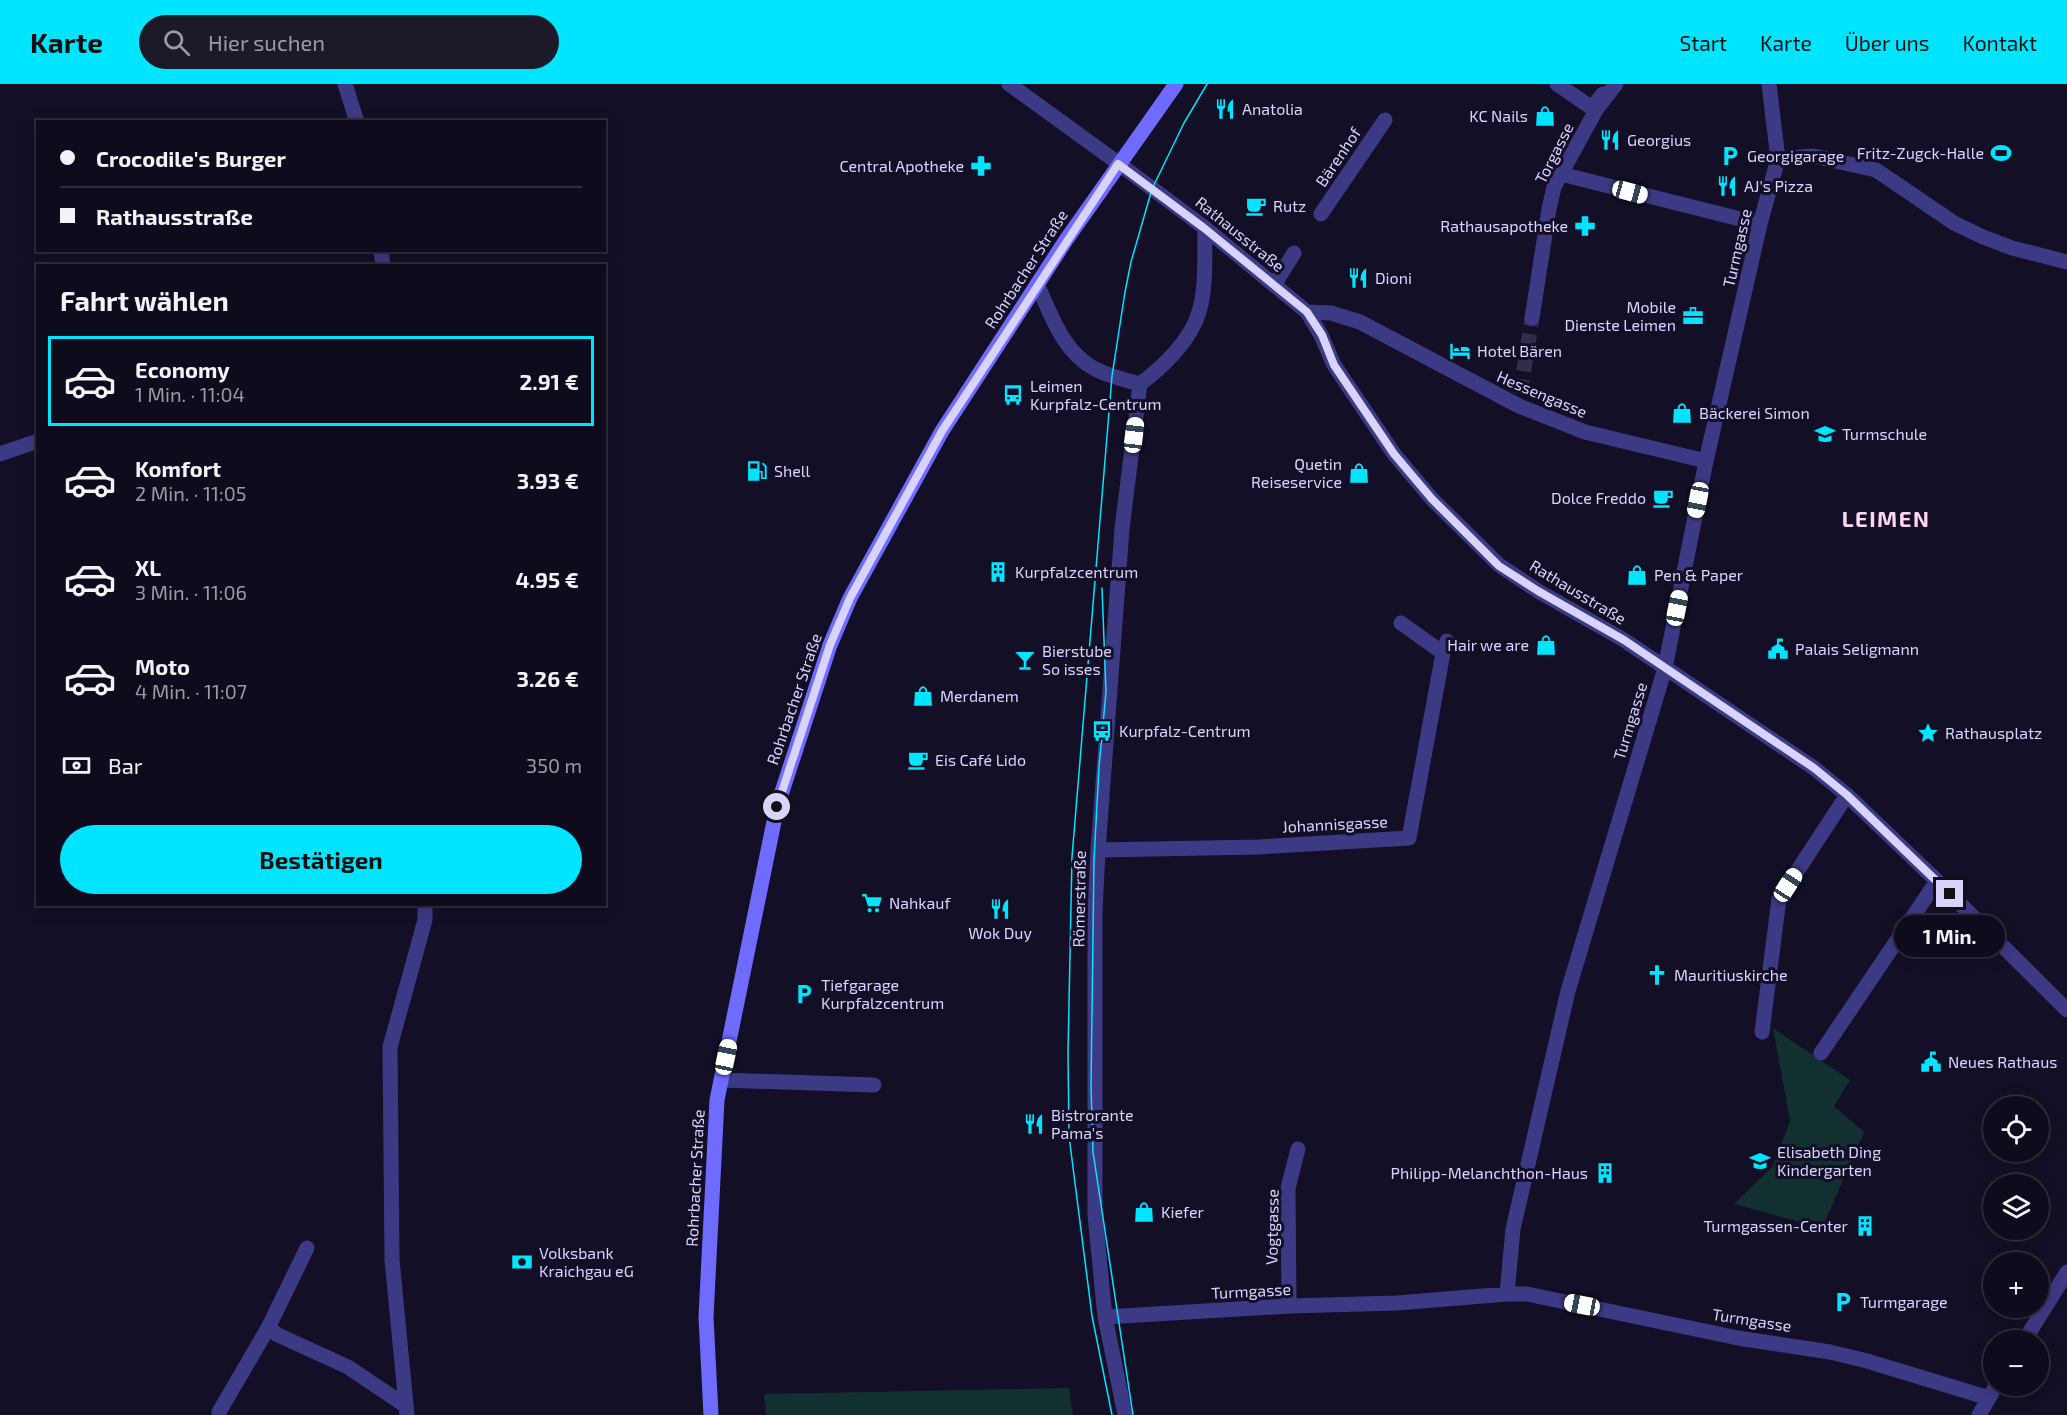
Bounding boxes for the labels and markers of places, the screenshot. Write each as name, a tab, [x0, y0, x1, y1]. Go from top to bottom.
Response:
restaurant icon: Anatolia	[1213, 97, 1237, 121]
place label: Anatolia	[1242, 99, 1303, 118]
shop icon: KC Nails	[1533, 104, 1557, 128]
place label: KC Nails	[1469, 106, 1528, 125]
restaurant icon: Georgius	[1598, 128, 1622, 152]
place label: Georgius	[1627, 130, 1691, 149]
sports icon: Fritz-Zugck-Halle	[1989, 141, 2013, 165]
place label: Fritz-Zugck-Halle	[1857, 143, 1984, 162]
parking icon: Georgigarage	[1718, 144, 1742, 168]
place label: Georgigarage	[1747, 146, 1844, 165]
pharmacy icon: Central Apotheke	[969, 154, 993, 178]
place label: Central Apotheke	[839, 156, 964, 175]
restaurant icon: AJ's Pizza	[1715, 174, 1739, 198]
place label: AJ's Pizza	[1744, 176, 1813, 195]
cafe icon: Rutz	[1244, 194, 1268, 218]
place label: Rutz	[1273, 196, 1306, 215]
pharmacy icon: Rathausapotheke	[1573, 214, 1597, 238]
place label: Rathausapotheke	[1440, 216, 1568, 235]
restaurant icon: Dioni	[1346, 266, 1370, 290]
place label: Dioni	[1375, 268, 1412, 287]
place label: Mobile Dienste Leimen	[1564, 297, 1676, 334]
office icon: Mobile Dienste Leimen	[1681, 304, 1705, 328]
hotel icon: Hotel Bären	[1448, 339, 1472, 363]
place label: Hotel Bären	[1477, 341, 1562, 360]
place label: Leimen Kurpfalz-Centrum	[1030, 376, 1162, 413]
bus stop icon: Leimen Kurpfalz-Centrum	[1001, 383, 1025, 407]
shop icon: Bäckerei Simon	[1670, 401, 1694, 425]
place label: Bäckerei Simon	[1699, 403, 1810, 422]
school or university icon: Turmschule	[1813, 422, 1837, 446]
place label: Turmschule	[1842, 424, 1927, 443]
place label: Quetin Reiseservice	[1251, 454, 1342, 491]
fuel station icon: Shell	[745, 459, 769, 483]
place label: Shell	[774, 461, 811, 480]
shop icon: Quetin Reiseservice	[1347, 461, 1371, 485]
cafe icon: Dolce Freddo	[1651, 486, 1675, 510]
place label: Dolce Freddo	[1551, 488, 1646, 507]
building icon: Kurpfalzcentrum	[986, 560, 1010, 584]
place label: Kurpfalzcentrum	[1015, 562, 1138, 581]
shop icon: Pen & Paper	[1625, 563, 1649, 587]
place label: Pen & Paper	[1654, 565, 1744, 584]
shop icon: Hair we are	[1534, 633, 1558, 657]
place label: Hair we are	[1447, 635, 1529, 654]
public building icon: Palais Seligmann	[1766, 637, 1790, 661]
place label: Palais Seligmann	[1795, 639, 1919, 658]
place label: Bierstube So isses	[1042, 641, 1112, 678]
bar icon: Bierstube So isses	[1013, 648, 1037, 672]
shop icon: Merdanem	[911, 684, 935, 708]
place label: Merdanem	[940, 686, 1019, 705]
bus stop icon: Kurpfalz-Centrum	[1090, 719, 1114, 743]
place label: Kurpfalz-Centrum	[1119, 721, 1251, 740]
place icon: Rathausplatz	[1916, 721, 1940, 745]
place label: Rathausplatz	[1945, 723, 2042, 742]
cafe icon: Eis Café Lido	[906, 748, 930, 772]
place label: Eis Café Lido	[935, 750, 1026, 769]
supermarket icon: Nahkauf	[860, 891, 884, 915]
place label: Nahkauf	[889, 893, 951, 912]
restaurant icon: Wok Duy	[988, 897, 1012, 921]
place label: Wok Duy	[968, 923, 1032, 942]
church icon: Mauritiuskirche	[1645, 963, 1669, 987]
place label: Mauritiuskirche	[1674, 965, 1788, 984]
place label: Tiefgarage Kurpfalzcentrum	[821, 975, 944, 1012]
parking icon: Tiefgarage Kurpfalzcentrum	[792, 982, 816, 1006]
public building icon: Neues Rathaus	[1919, 1050, 1943, 1074]
place label: Neues Rathaus	[1948, 1052, 2057, 1071]
place label: Bistrorante Pama's	[1051, 1105, 1134, 1142]
restaurant icon: Bistrorante Pama's	[1022, 1112, 1046, 1136]
place label: Elisabeth Ding Kindergarten	[1777, 1142, 1881, 1179]
school or university icon: Elisabeth Ding Kindergarten	[1748, 1149, 1772, 1173]
building icon: Philipp-Melanchthon-Haus	[1593, 1161, 1617, 1185]
place label: Philipp-Melanchthon-Haus	[1391, 1163, 1588, 1182]
shop icon: Kiefer	[1132, 1200, 1156, 1224]
place label: Kiefer	[1161, 1202, 1205, 1221]
building icon: Turmgassen-Center	[1853, 1214, 1877, 1238]
place label: Turmgassen-Center	[1704, 1216, 1849, 1235]
place label: Volksbank Kraichgau eG	[539, 1243, 634, 1280]
bank icon: Volksbank Kraichgau eG	[510, 1250, 534, 1274]
parking icon: Turmgarage	[1831, 1290, 1855, 1314]
place label: Turmgarage	[1860, 1292, 1948, 1311]

